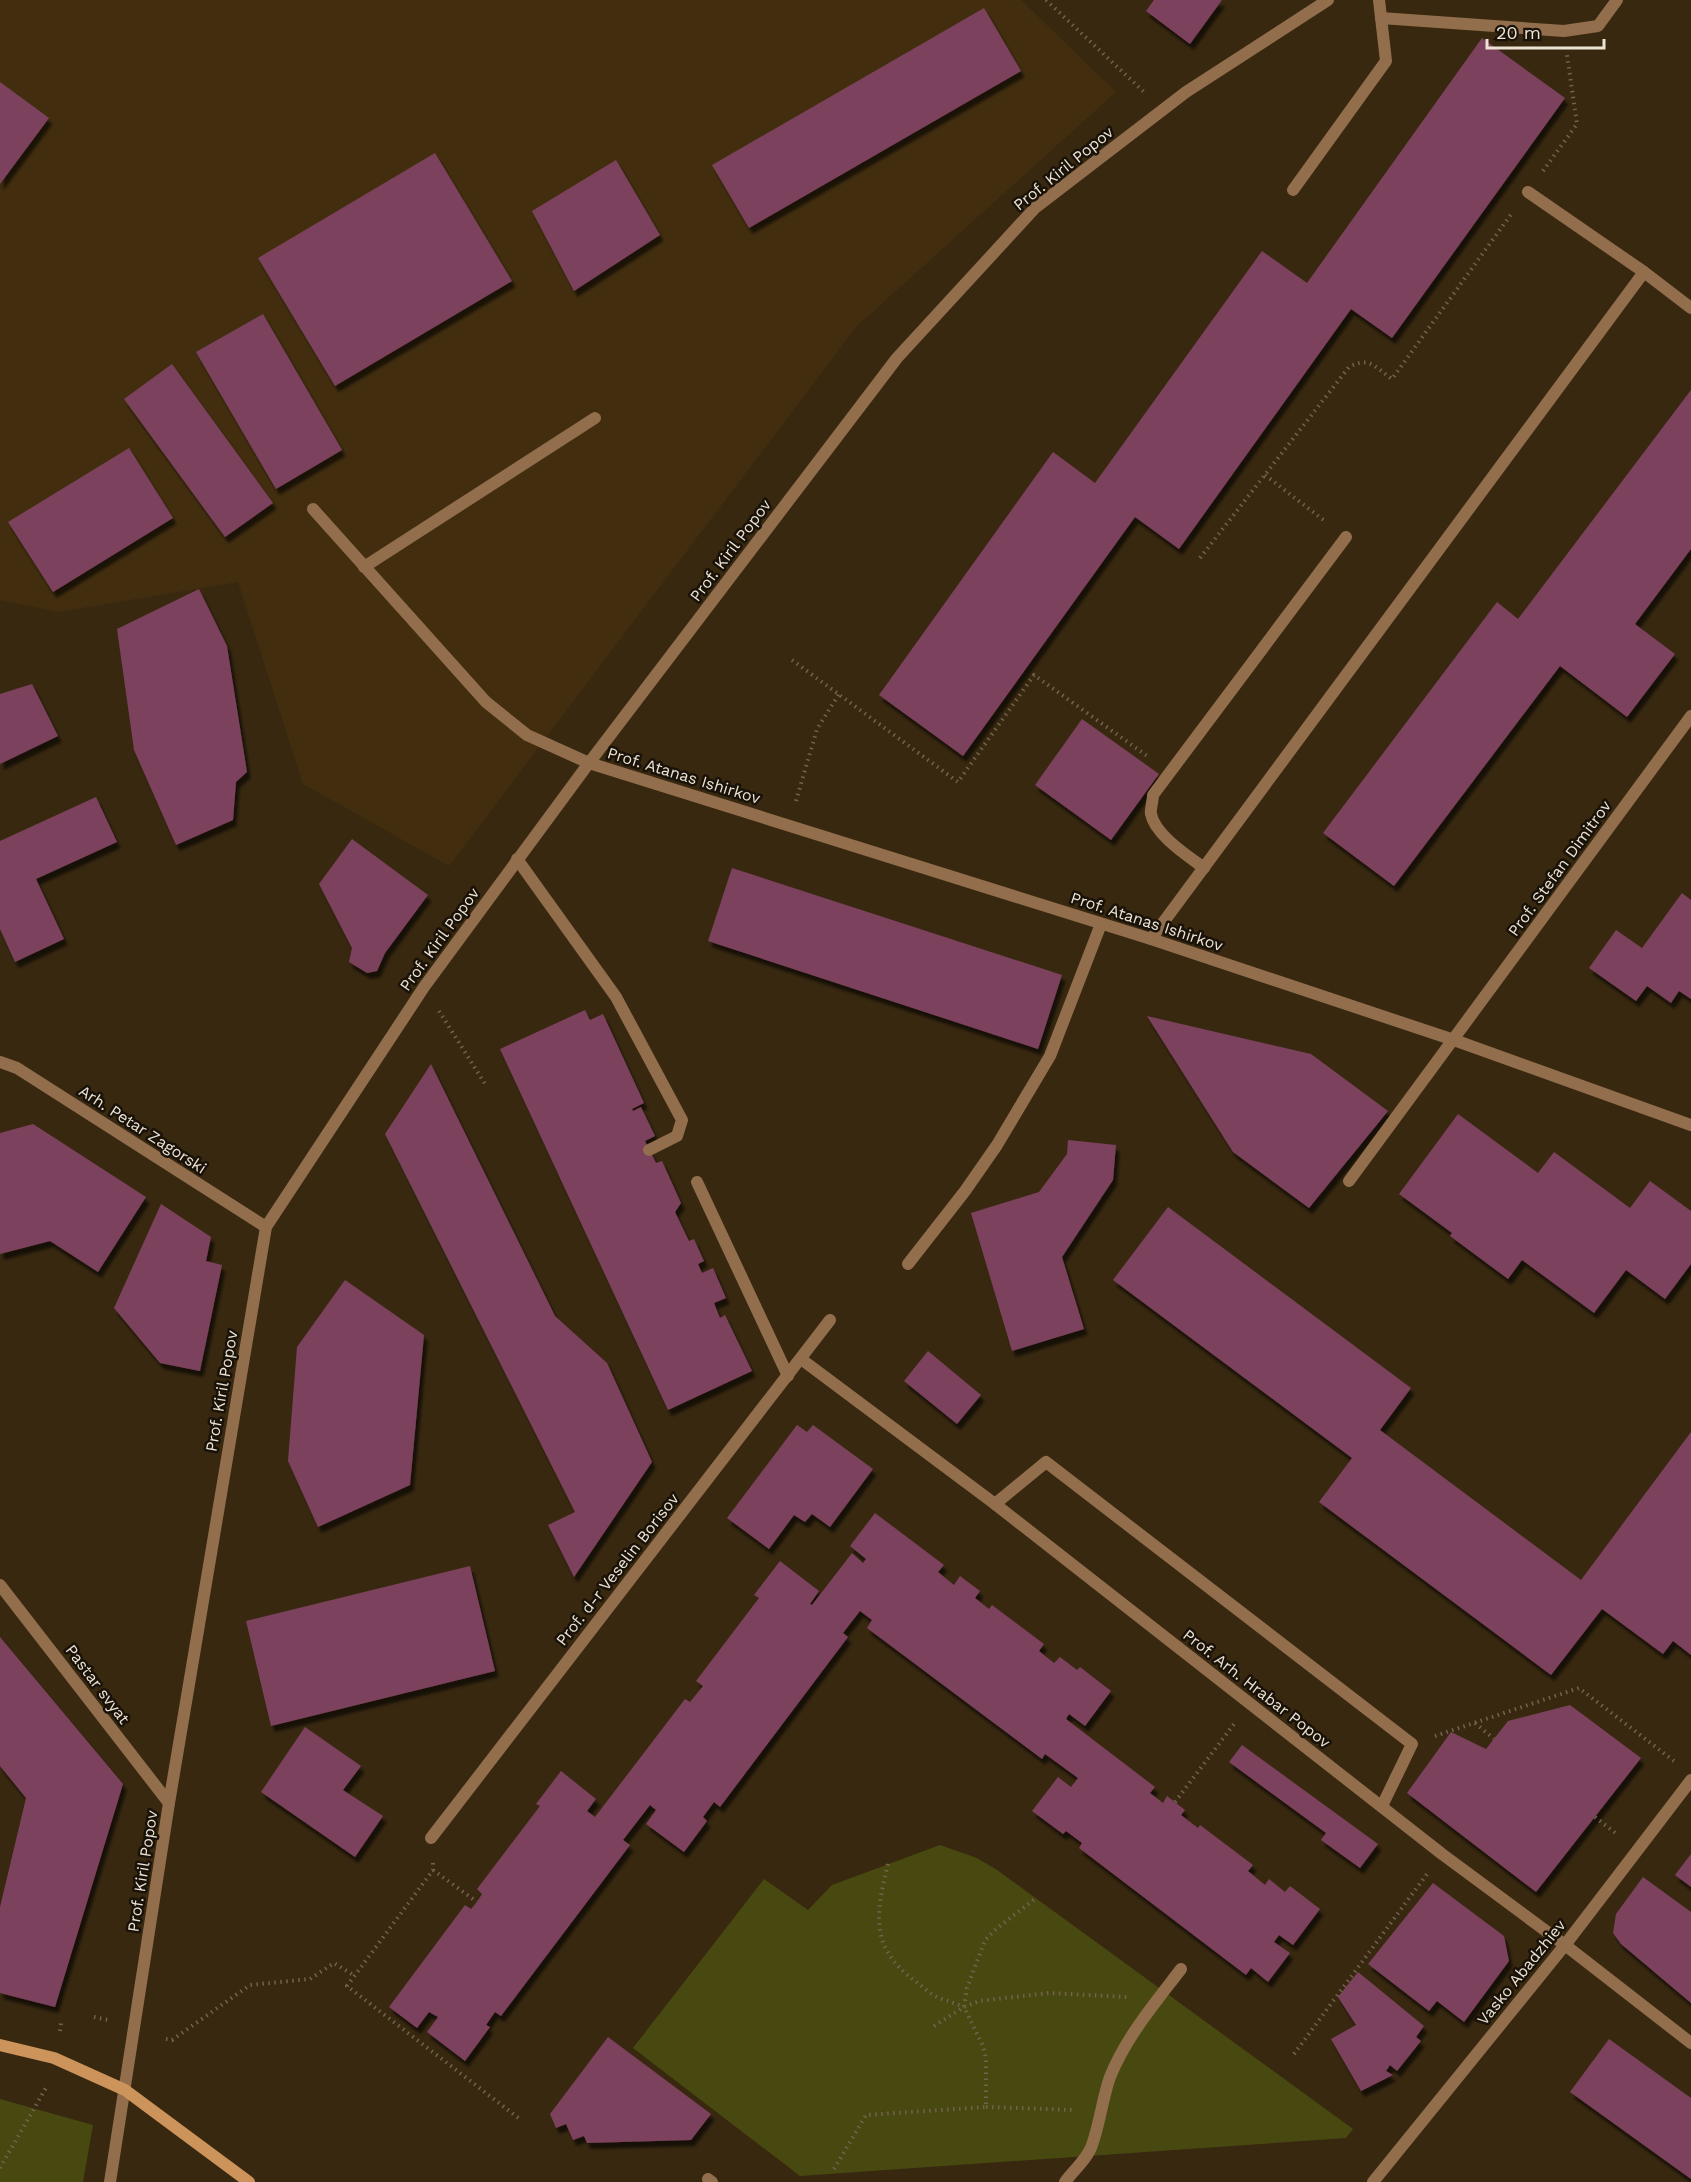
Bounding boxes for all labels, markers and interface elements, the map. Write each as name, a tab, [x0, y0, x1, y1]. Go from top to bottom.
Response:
scale bar	[1487, 12, 1604, 50]
text: 20 m	[1496, 22, 1541, 43]
street label: Prof. Kiril Popov	[1010, 122, 1118, 214]
street label: Prof. Kiril Popov	[686, 495, 775, 605]
street label: Prof. Atanas Ishirkov	[605, 743, 763, 808]
street label: Prof. Stefan Dimitrov	[1504, 796, 1615, 940]
street label: Prof. Kiril Popov	[396, 883, 484, 995]
street label: Prof. Atanas Ishirkov	[1068, 888, 1226, 955]
street label: Arh. Petar Zagorski	[76, 1081, 210, 1178]
street label: Prof. Kiril Popov	[201, 1328, 242, 1453]
street label: Prof. d-r Veselin Borisov	[552, 1489, 683, 1649]
street label: Prof. Arh. Hrabar Popov	[1179, 1625, 1335, 1752]
street label: Pastar svyat	[62, 1641, 134, 1728]
street label: Prof. Kiril Popov	[123, 1808, 162, 1933]
street label: Vasko Abadzhiev	[1473, 1915, 1570, 2029]

